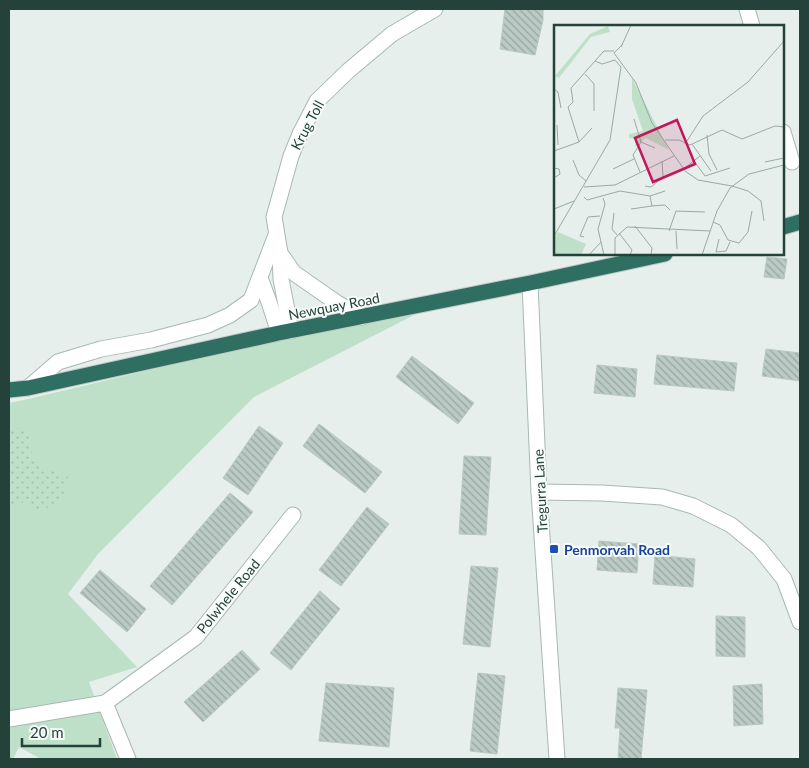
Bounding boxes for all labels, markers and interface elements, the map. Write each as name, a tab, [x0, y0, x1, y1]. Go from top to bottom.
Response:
inset map	[554, 25, 784, 255]
street label: Krug Toll	[287, 97, 327, 153]
street label: Newquay Road	[287, 289, 381, 323]
street label: Tregurra Lane	[529, 449, 551, 533]
place label: Penmorvah Road	[564, 541, 670, 558]
marker: Penmorvah Road	[548, 543, 560, 555]
street label: Polwhele Road	[193, 555, 263, 637]
scale bar	[22, 716, 100, 748]
text: 20 m	[30, 723, 64, 741]

